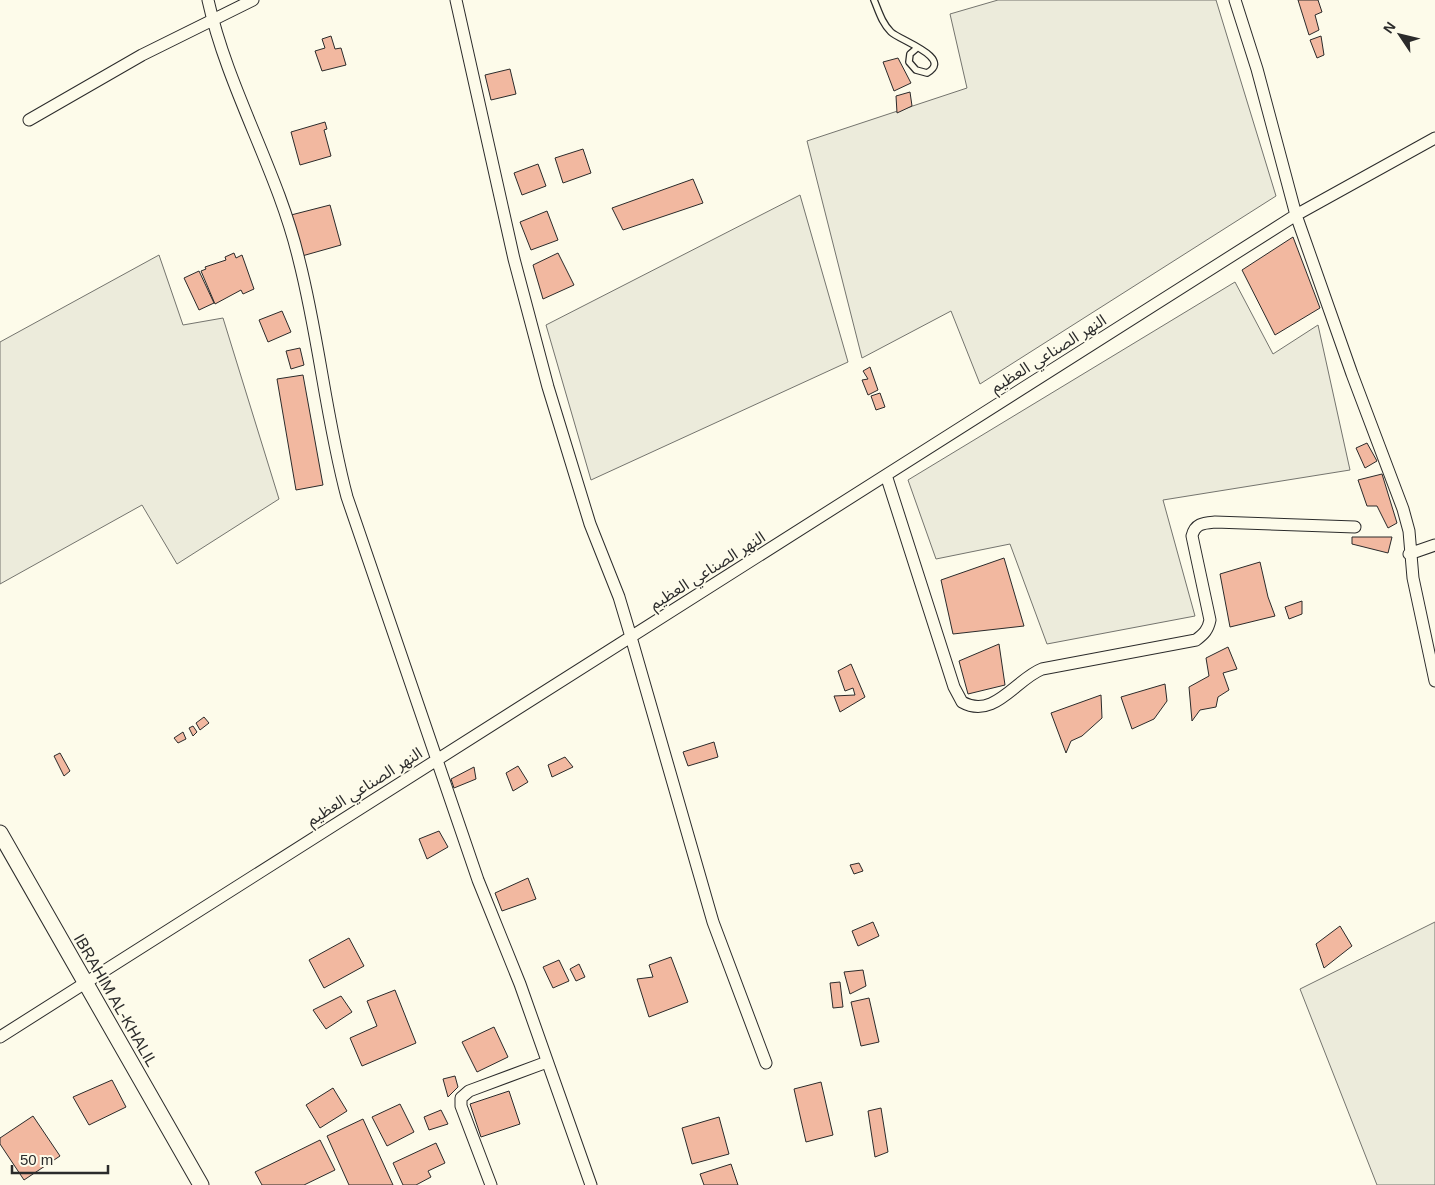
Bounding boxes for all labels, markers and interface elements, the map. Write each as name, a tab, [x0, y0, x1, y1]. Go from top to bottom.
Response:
north arrow	[1375, 10, 1425, 60]
text: N	[1380, 19, 1399, 36]
street label: النهر الصناعي العظيم	[988, 311, 1111, 399]
street label: النهر الصناعي العظيم	[647, 528, 770, 616]
street label: النهر الصناعي العظيم	[304, 744, 427, 832]
street label: IBRAHIM AL-KHALIL	[71, 931, 161, 1070]
scale bar	[12, 1142, 109, 1174]
text: 50 m	[20, 1151, 53, 1168]

